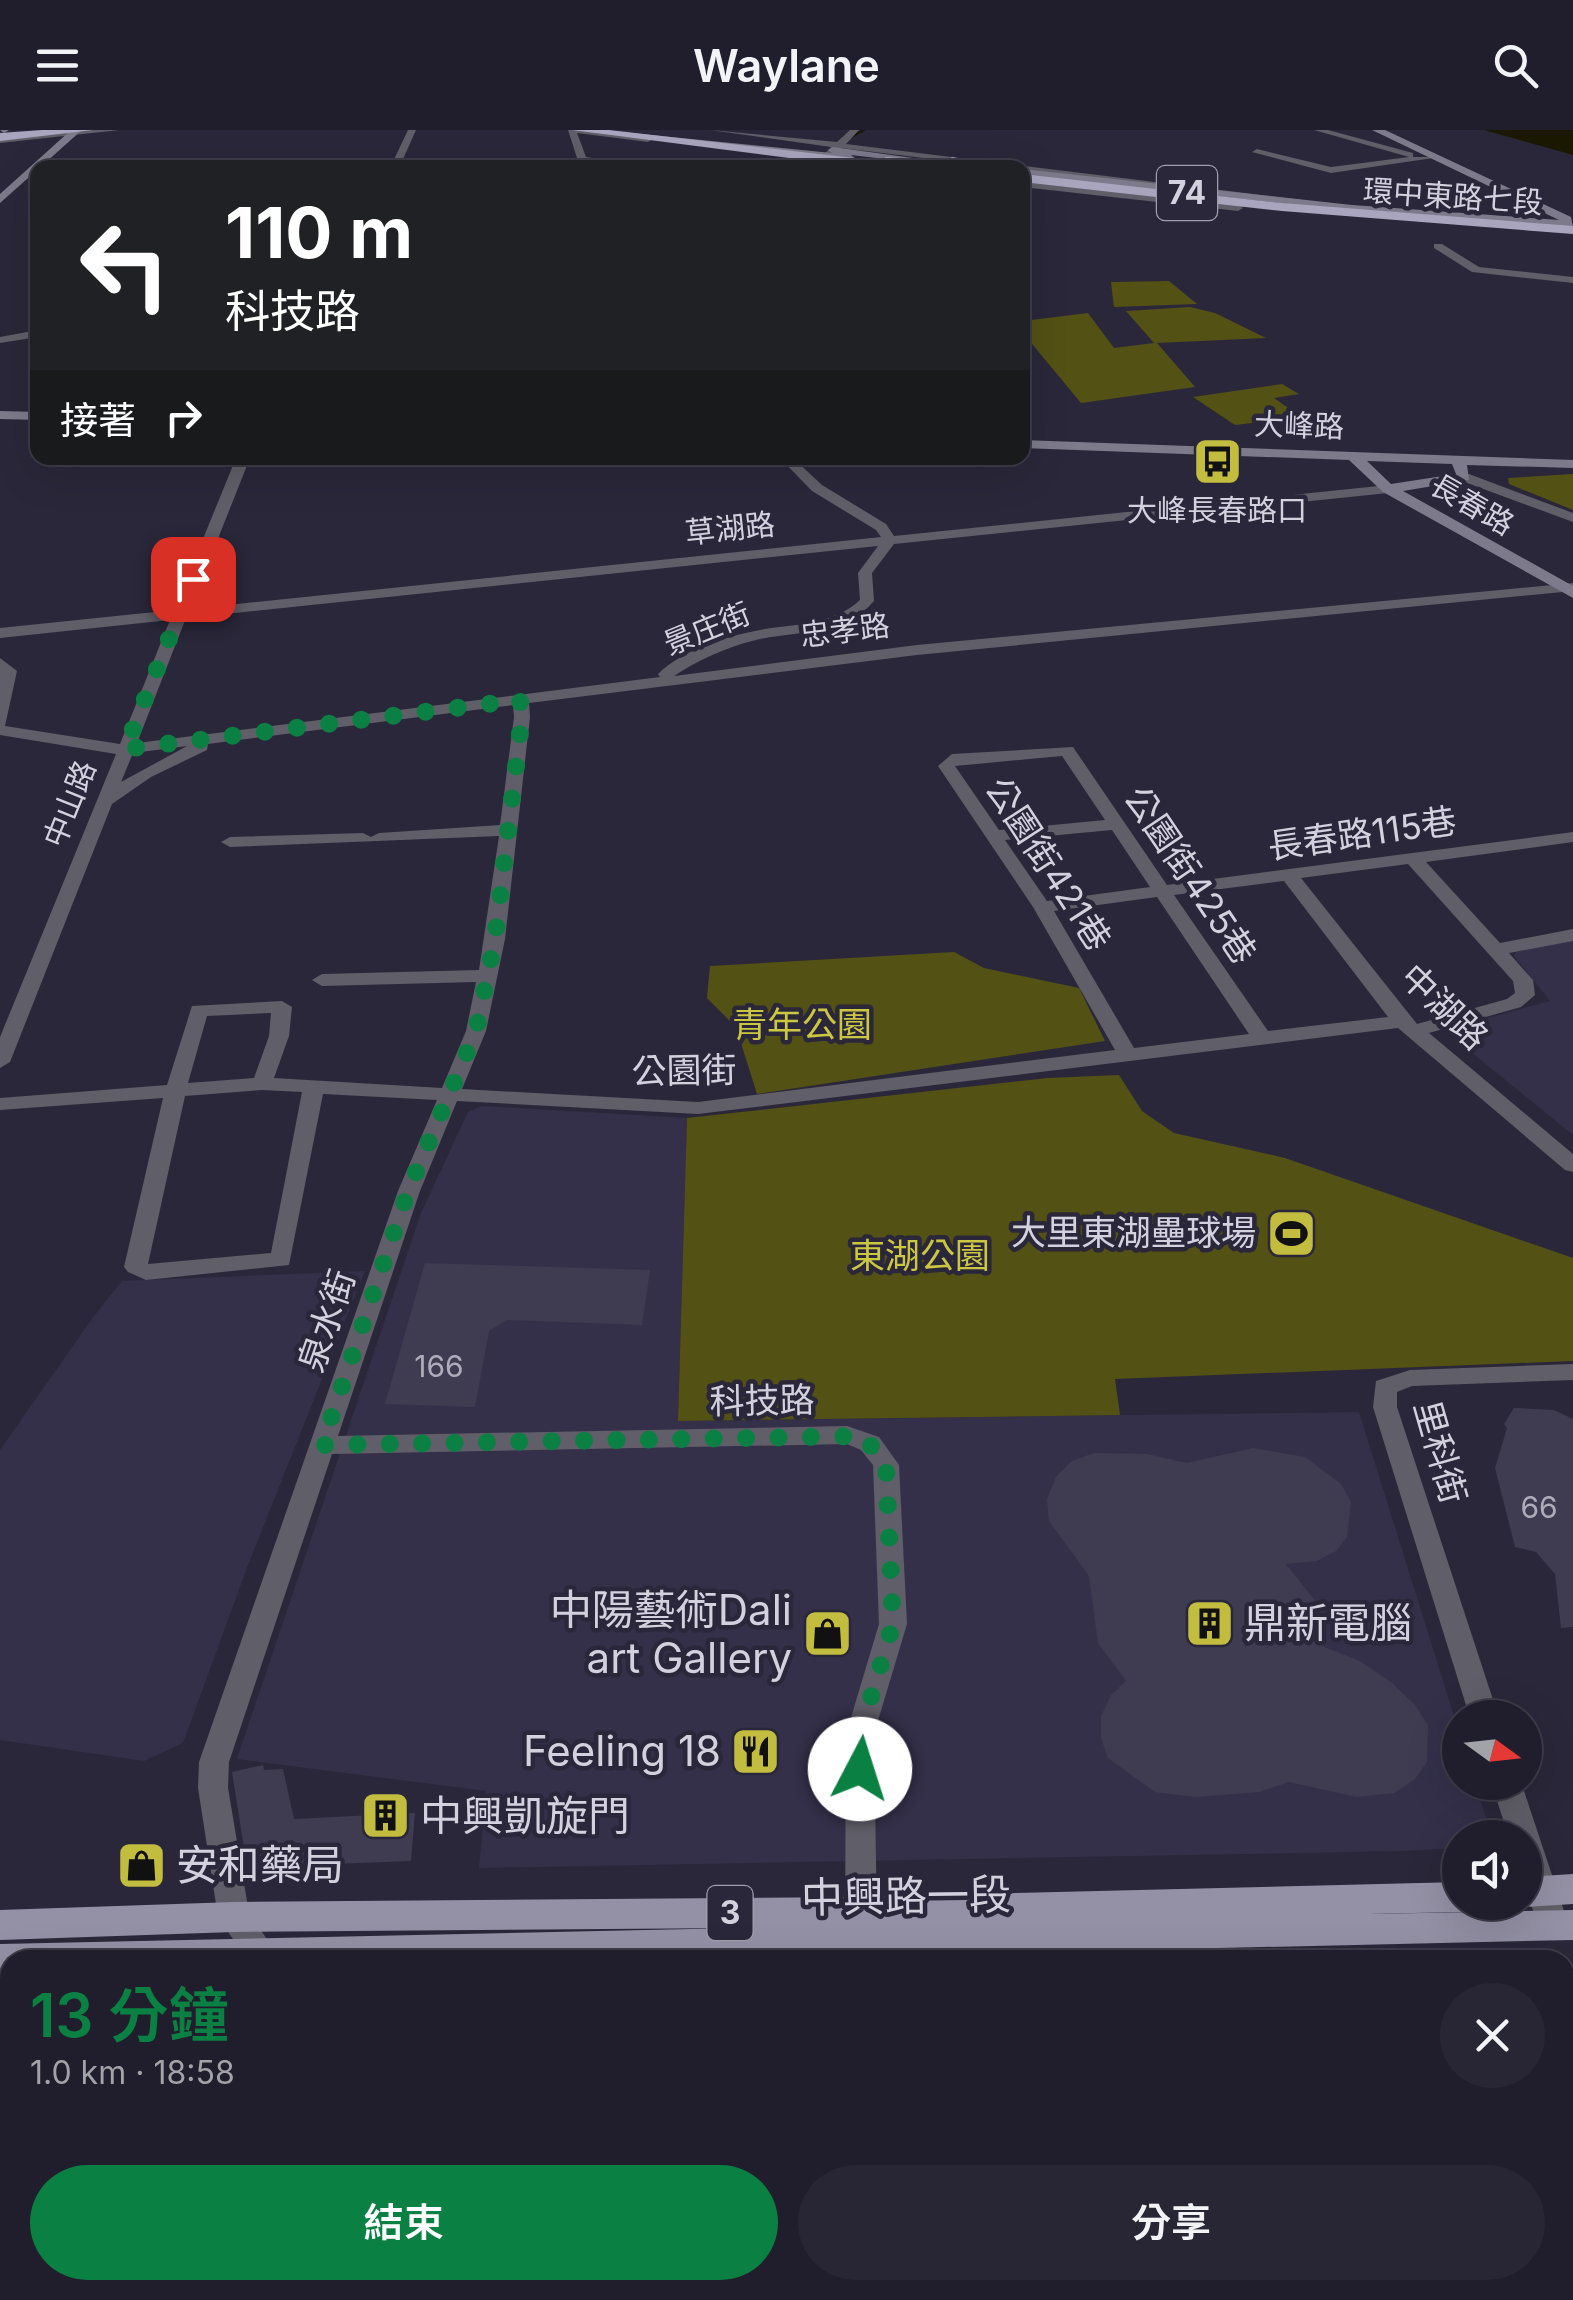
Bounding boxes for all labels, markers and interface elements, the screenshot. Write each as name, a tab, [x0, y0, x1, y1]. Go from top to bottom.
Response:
icon: menu	[30, 38, 85, 93]
text: Waylane	[693, 38, 880, 93]
icon: search	[1488, 38, 1543, 93]
road number: 74	[1157, 166, 1217, 220]
street label: 環中東路七段	[1362, 172, 1544, 220]
text: 110 m	[225, 190, 413, 275]
icon: left	[60, 200, 190, 330]
text: 科技路	[225, 283, 360, 338]
icon: right	[156, 390, 211, 445]
text: 接著	[60, 397, 136, 443]
street label: 大峰路	[1253, 405, 1345, 445]
bus stop icon: 大峰長春路口	[1191, 436, 1243, 488]
street label: 長春路	[1425, 466, 1520, 542]
place label: 大峰長春路口	[1127, 492, 1307, 528]
street label: 草湖路	[683, 505, 777, 551]
pin	[151, 537, 236, 622]
icon: arrive	[166, 552, 221, 607]
street label: 景庄街	[658, 595, 755, 662]
street label: 忠孝路	[798, 607, 892, 653]
street label: 中山路	[36, 755, 103, 852]
street label: 公園街421巷	[977, 769, 1120, 958]
street label: 公園街425巷	[1116, 778, 1266, 971]
street label: 長春路115巷	[1265, 799, 1459, 867]
street label: 中湖路	[1392, 955, 1497, 1058]
park label: 青年公園	[732, 1003, 872, 1045]
street label: 公園街	[631, 1048, 737, 1092]
sports icon: 大里東湖壘球場	[1265, 1207, 1317, 1259]
place label: 大里東湖壘球場	[1011, 1211, 1256, 1253]
park label: 東湖公園	[850, 1234, 990, 1276]
street label: 泉水街	[289, 1264, 363, 1377]
house number: 166	[414, 1348, 464, 1384]
street label: 科技路	[709, 1378, 815, 1422]
street label: 里科街	[1406, 1395, 1476, 1508]
house number: 66	[1520, 1489, 1558, 1525]
place label: 中陽藝術Dali art Gallery	[550, 1584, 792, 1683]
building icon: 鼎新電腦	[1183, 1597, 1235, 1649]
place label: 鼎新電腦	[1244, 1597, 1412, 1648]
shop icon: 中陽藝術Dali art Gallery	[801, 1608, 853, 1660]
north arrow	[1442, 1700, 1542, 1800]
map controls	[1442, 1700, 1542, 1920]
position arrow	[808, 1717, 912, 1821]
place label: Feeling 18	[523, 1725, 721, 1776]
restaurant icon: Feeling 18	[730, 1725, 782, 1777]
building icon: 中興凱旋門	[359, 1790, 411, 1842]
place label: 中興凱旋門	[420, 1790, 630, 1841]
button: sound	[1442, 1820, 1542, 1920]
shop icon: 安和藥局	[115, 1839, 167, 1891]
place label: 安和藥局	[176, 1839, 344, 1890]
street label: 中興路一段	[801, 1868, 1011, 1923]
road number: 3	[708, 1886, 752, 1940]
text: 13 分鐘	[30, 1979, 229, 2051]
button: close	[1440, 1983, 1545, 2088]
text: 1.0 km · 18:58	[30, 2053, 235, 2092]
button: 結束	[30, 2165, 778, 2280]
button: 分享	[798, 2165, 1545, 2280]

